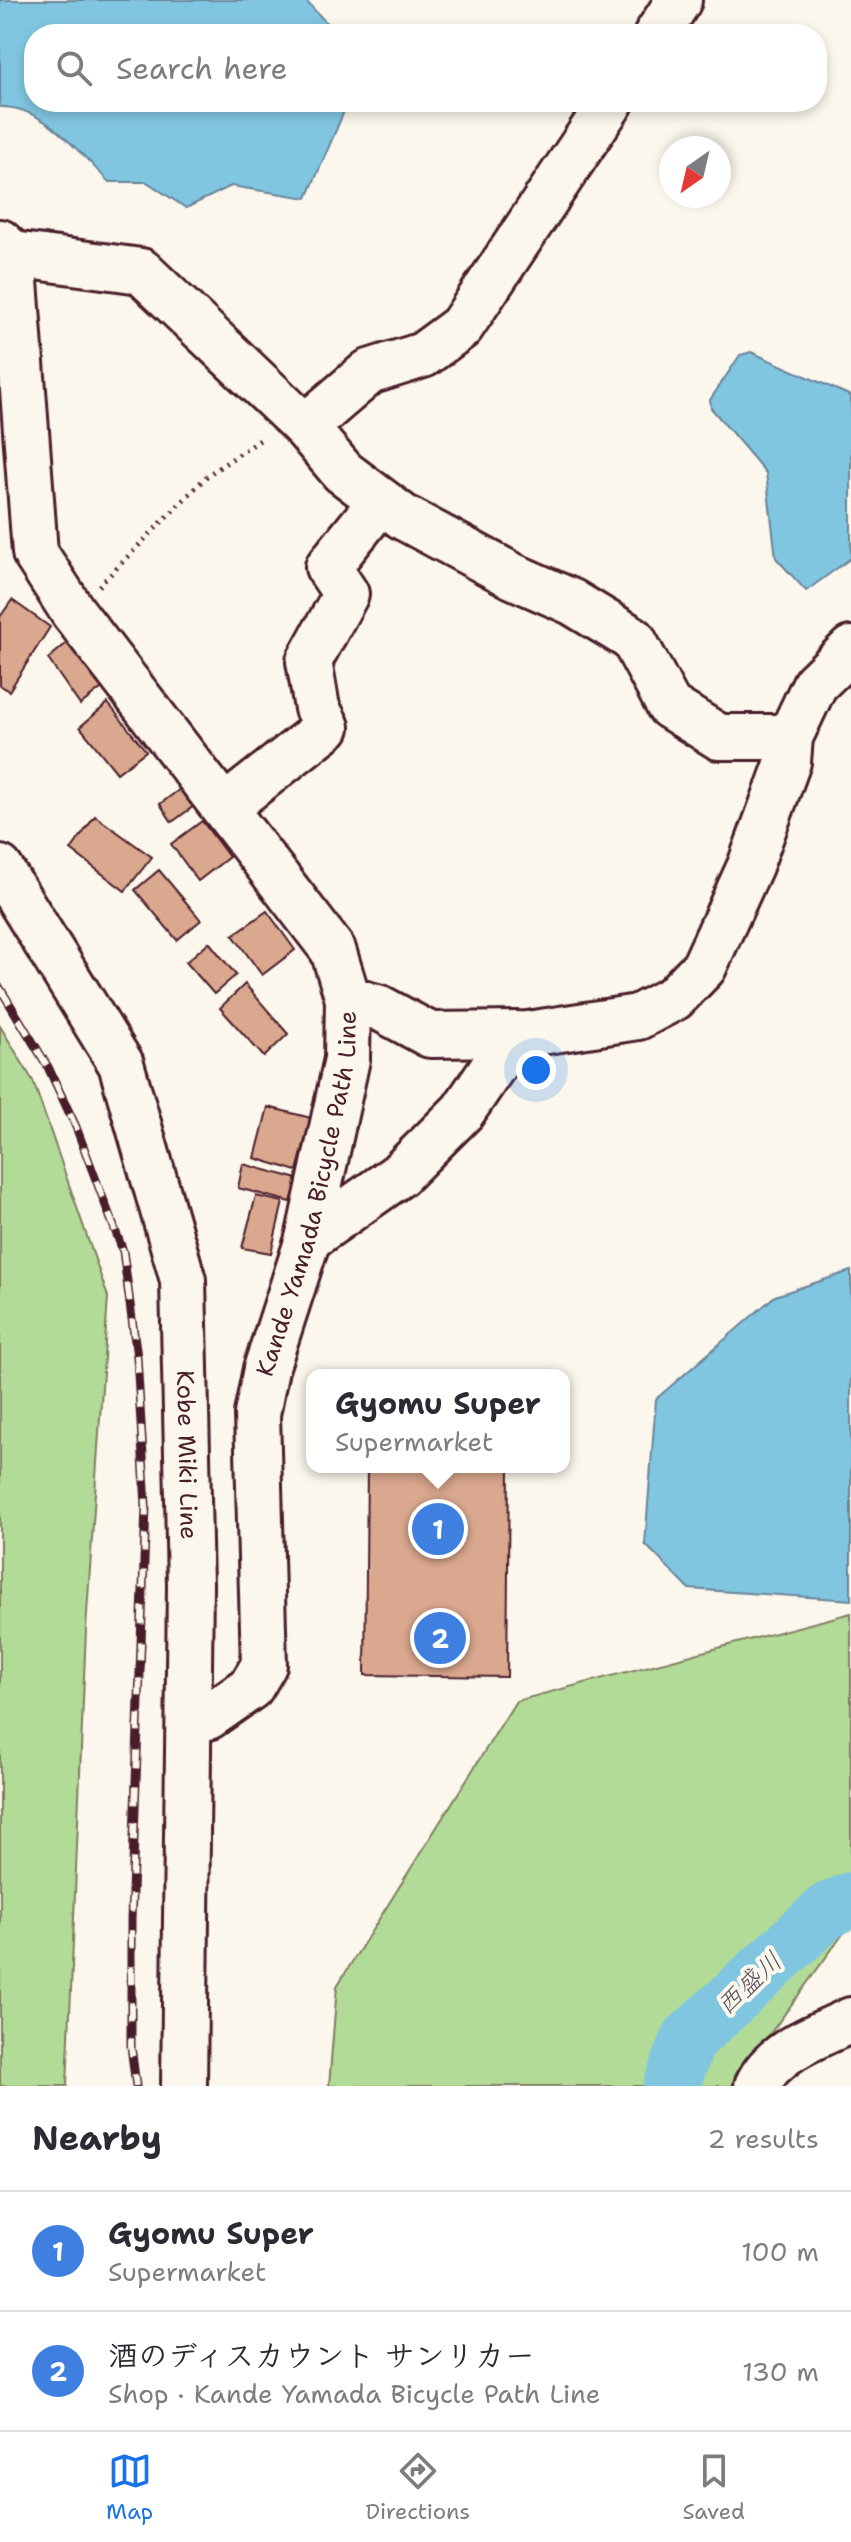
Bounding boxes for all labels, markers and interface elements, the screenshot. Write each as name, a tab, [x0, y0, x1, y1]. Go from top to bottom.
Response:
search box	[24, 24, 827, 112]
icon: search	[52, 46, 96, 90]
text: Search here	[116, 48, 287, 89]
north arrow	[659, 136, 731, 208]
street label: Kande Yamada Bicycle Path Line	[249, 1011, 364, 1380]
your location	[516, 1050, 556, 1090]
popup	[306, 1369, 570, 1473]
street label: Kobe Miki Line	[169, 1370, 205, 1540]
text: Gyomu Super	[335, 1383, 541, 1424]
text: Supermarket	[335, 1424, 493, 1459]
pin: 1	[412, 1499, 464, 1559]
pin: 2	[414, 1608, 466, 1668]
water label: 西盛川	[708, 1943, 789, 2022]
text: Nearby	[32, 2115, 162, 2161]
text: 2 results	[707, 2121, 819, 2156]
text: Gyomu Super	[108, 2213, 314, 2254]
text: 1	[52, 2234, 64, 2269]
text: 100 m	[741, 2234, 819, 2269]
text: Supermarket	[108, 2254, 266, 2289]
text: 酒のディスカウント サンリカー	[108, 2335, 535, 2376]
text: 2	[49, 2354, 67, 2389]
text: 130 m	[742, 2354, 819, 2389]
text: Shop · Kande Yamada Bicycle Path Line	[108, 2376, 601, 2411]
tab: Map	[106, 2449, 153, 2526]
tab: Directions	[365, 2449, 470, 2526]
tab: Saved	[682, 2449, 745, 2526]

